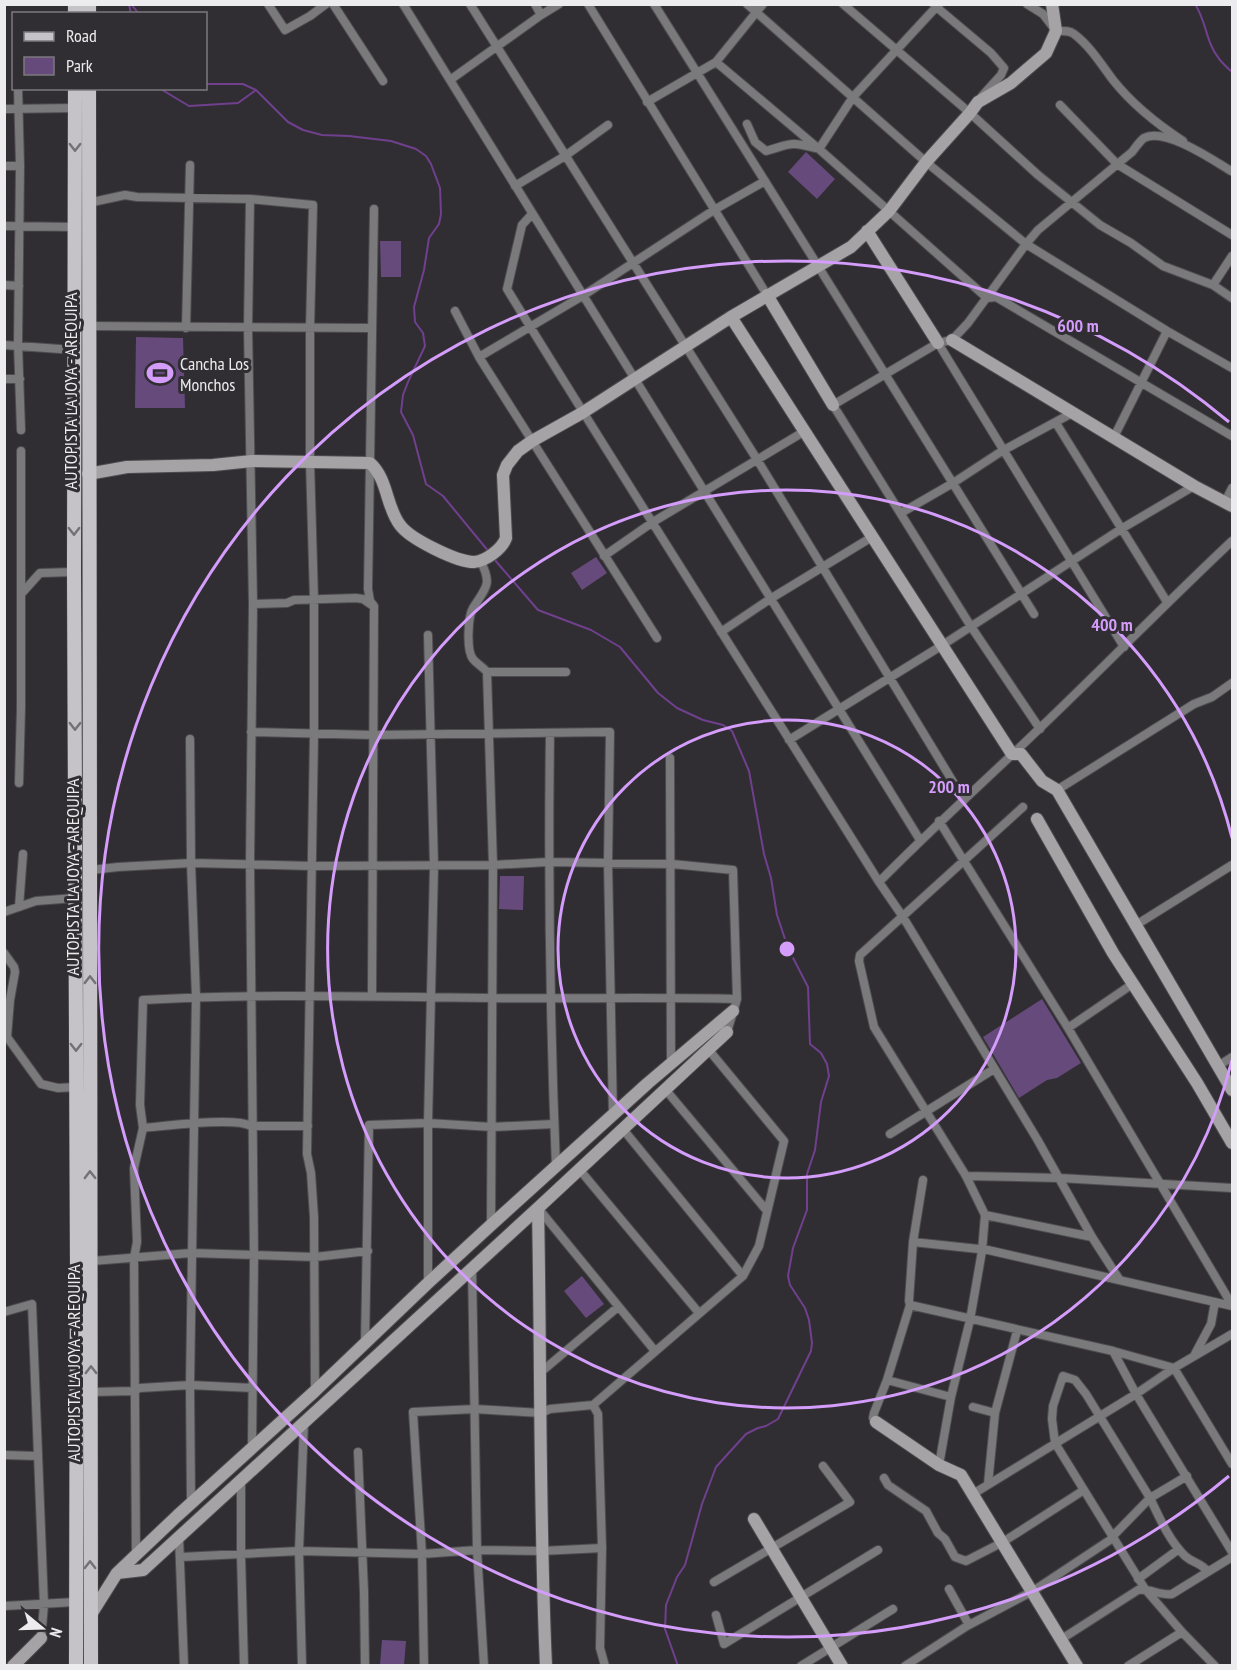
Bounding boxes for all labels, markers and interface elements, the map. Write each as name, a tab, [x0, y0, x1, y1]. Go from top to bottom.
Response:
legend	[12, 12, 207, 90]
text: Road	[66, 24, 97, 47]
text: Park	[66, 54, 93, 77]
one-way arrow	[69, 142, 81, 151]
street label: AUTOPISTA LA JOYA - AREQUIPA	[59, 292, 82, 489]
text: 600 m	[1057, 314, 1099, 337]
place label: Cancha Los Monchos	[180, 352, 249, 396]
sports icon: Cancha Los Monchos	[145, 358, 175, 388]
one-way arrow	[68, 526, 80, 535]
text: 400 m	[1091, 613, 1133, 636]
one-way arrow	[69, 721, 81, 730]
text: 200 m	[928, 775, 970, 798]
street label: AUTOPISTA LA JOYA - AREQUIPA	[61, 778, 84, 975]
centre of rings	[777, 939, 797, 959]
one-way arrow	[84, 976, 97, 985]
one-way arrow	[70, 1042, 82, 1051]
one-way arrow	[84, 1171, 97, 1180]
street label: AUTOPISTA LA JOYA - AREQUIPA	[62, 1264, 85, 1461]
one-way arrow	[85, 1366, 97, 1375]
one-way arrow	[84, 1561, 96, 1570]
north arrow	[12, 1598, 72, 1658]
text: N	[45, 1626, 67, 1640]

